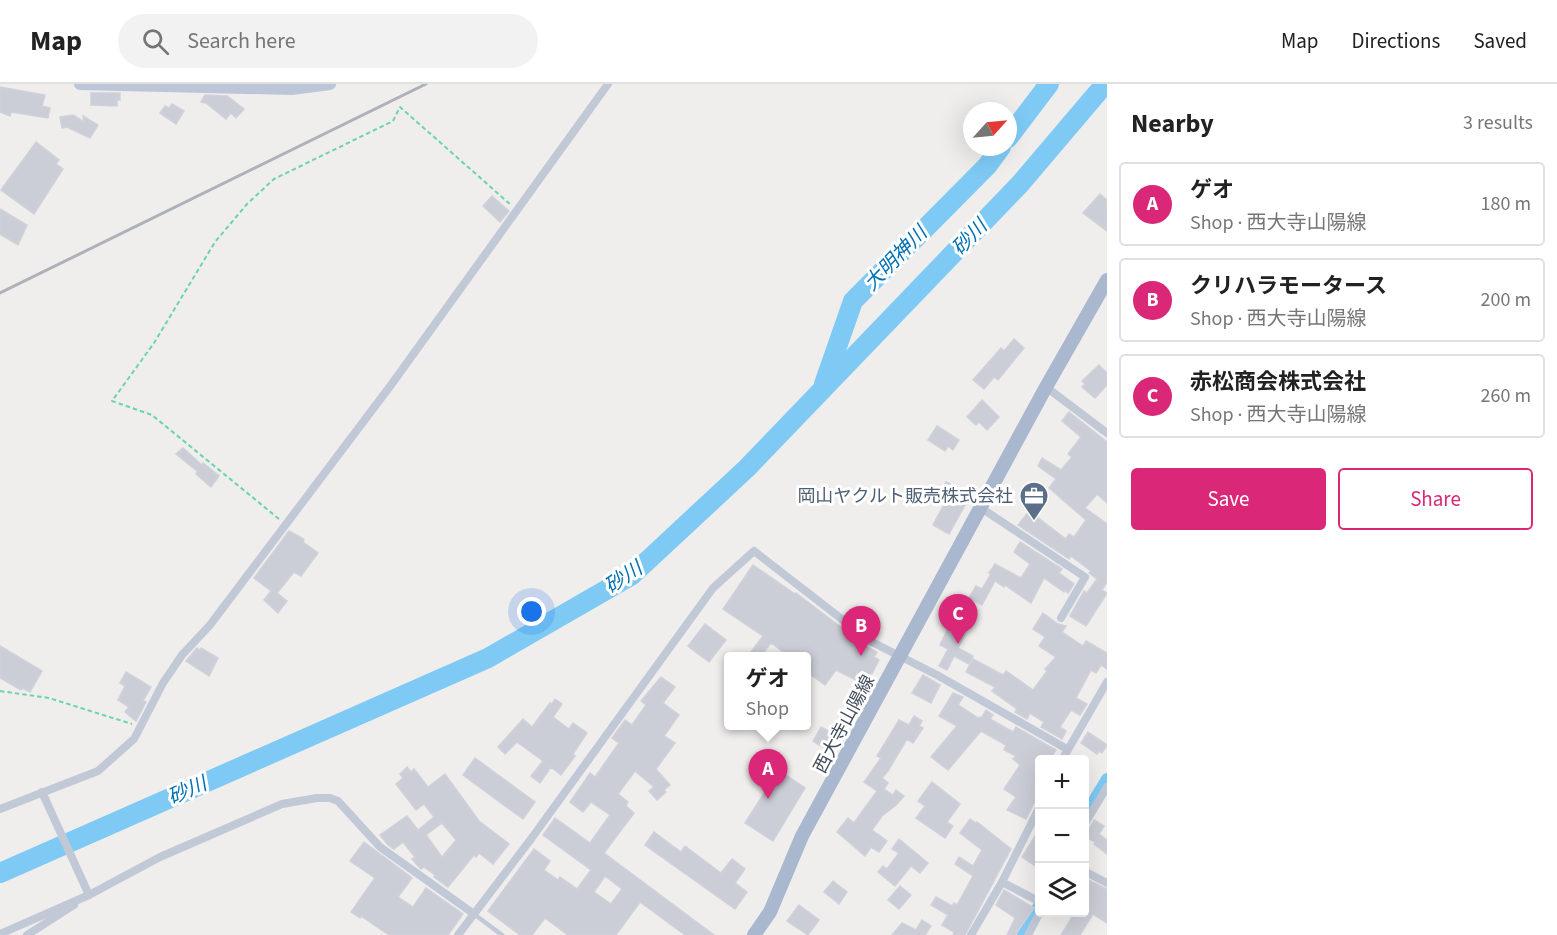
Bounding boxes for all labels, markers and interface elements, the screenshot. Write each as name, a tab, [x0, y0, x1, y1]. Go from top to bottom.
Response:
search box	[118, 14, 538, 68]
text: Map	[30, 21, 82, 61]
icon: search	[139, 25, 172, 58]
text: Search here	[187, 25, 296, 57]
text: Map	[1281, 26, 1319, 56]
text: Directions	[1352, 26, 1440, 56]
text: Saved	[1473, 26, 1527, 56]
north arrow	[963, 102, 1017, 156]
text: Nearby	[1131, 105, 1214, 142]
text: 3 results	[1463, 109, 1533, 137]
text: ゲオ	[1190, 174, 1234, 206]
text: A	[1147, 190, 1158, 218]
text: 180 m	[1481, 190, 1531, 218]
text: Shop · 西大寺山陽線	[1190, 209, 1366, 237]
water label: 砂川	[946, 212, 995, 262]
water label: 大明神川	[858, 219, 935, 297]
text: クリハラモータース	[1190, 270, 1387, 302]
text: B	[1146, 286, 1159, 314]
text: 200 m	[1481, 286, 1531, 314]
text: Shop · 西大寺山陽線	[1190, 305, 1366, 333]
text: 赤松商会株式会社	[1190, 366, 1366, 398]
text: C	[1147, 382, 1158, 410]
text: 260 m	[1481, 382, 1531, 410]
text: Shop · 西大寺山陽線	[1190, 401, 1366, 429]
button: Save	[1131, 468, 1326, 530]
button: Share	[1338, 468, 1533, 530]
office icon: 岡山ヤクルト販売株式会社	[1018, 480, 1050, 522]
place label: 岡山ヤクルト販売株式会社	[798, 484, 1013, 509]
water label: 砂川	[599, 554, 650, 601]
pin: C	[938, 594, 978, 644]
your location	[517, 597, 546, 626]
pin: B	[842, 606, 880, 656]
popup	[724, 652, 811, 730]
text: ゲオ	[745, 663, 790, 695]
street label: 西大寺山陽線	[808, 671, 881, 778]
text: Shop	[745, 695, 789, 723]
pin: A	[748, 750, 788, 799]
map controls	[1035, 755, 1089, 917]
button: +	[1035, 755, 1089, 809]
water label: 砂川	[163, 769, 213, 812]
button: −	[1035, 809, 1089, 863]
button: layers	[1035, 863, 1089, 917]

